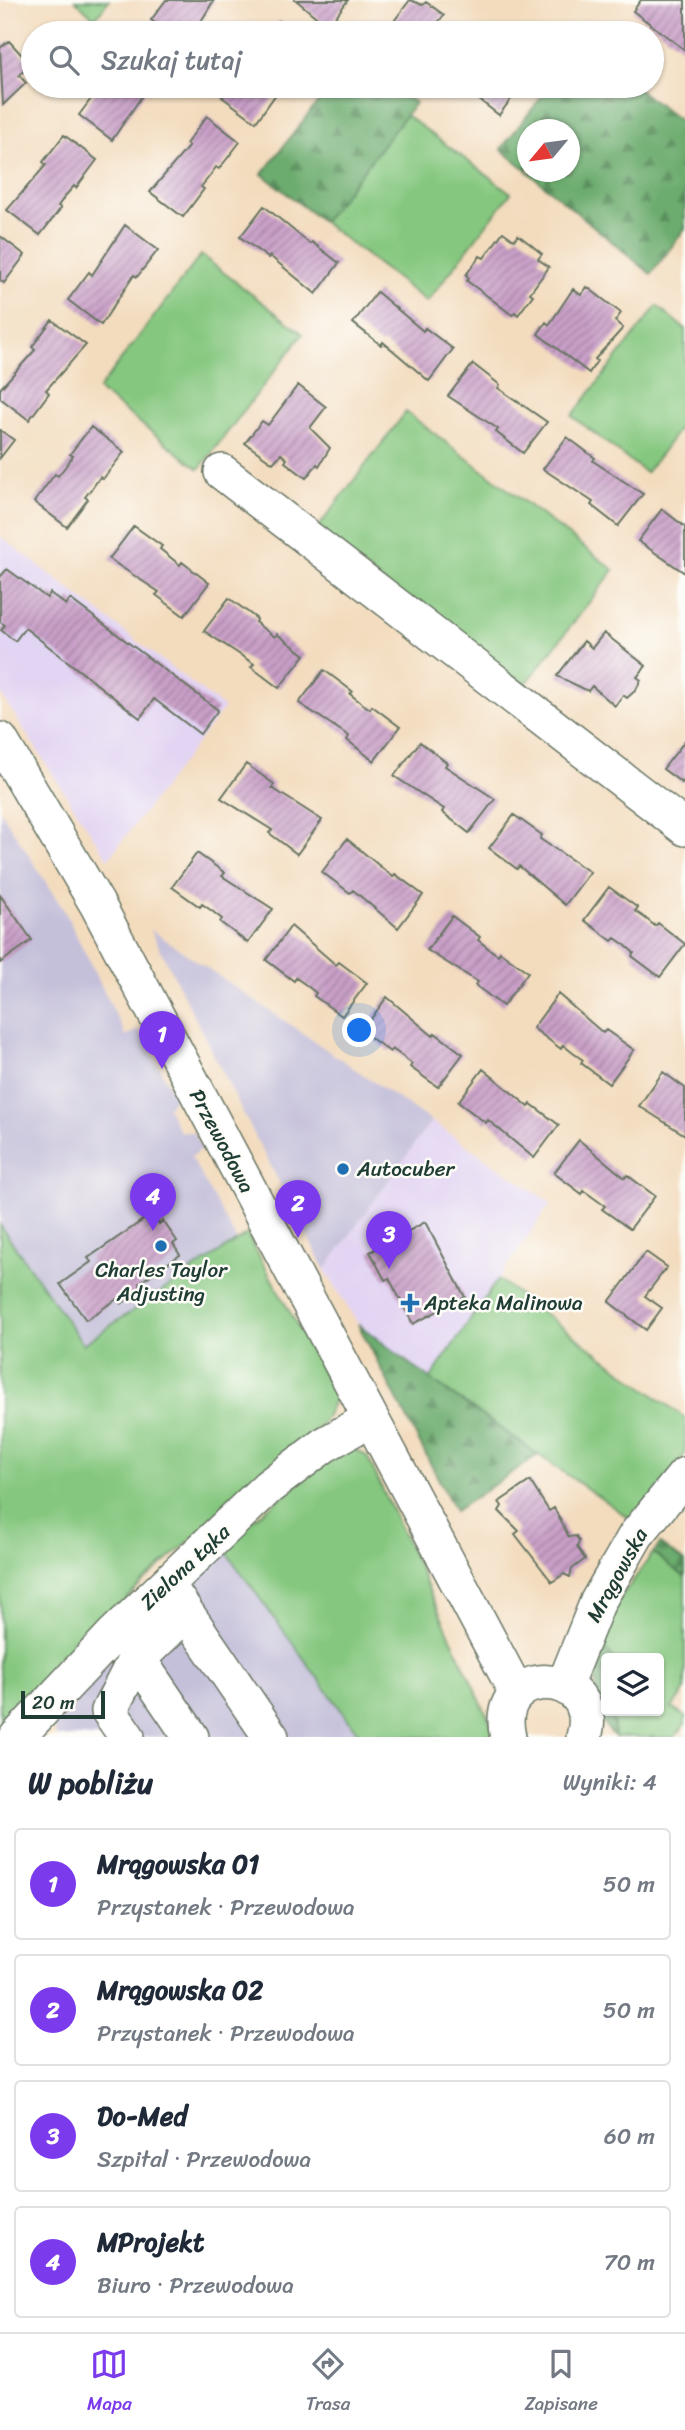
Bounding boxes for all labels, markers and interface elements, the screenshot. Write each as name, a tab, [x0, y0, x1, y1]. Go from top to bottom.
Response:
search box	[21, 21, 664, 98]
text: Szukaj tutaj	[101, 37, 242, 83]
icon: search	[45, 41, 83, 79]
north arrow	[517, 119, 580, 182]
pin: 1	[139, 1011, 185, 1069]
your location	[342, 1013, 376, 1047]
street label: Przewodowa	[179, 1082, 266, 1201]
place label: Autocuber	[356, 1150, 456, 1188]
marker: Autocuber	[335, 1161, 351, 1177]
pin: 4	[130, 1173, 176, 1231]
pin: 2	[275, 1180, 321, 1238]
pin: 3	[366, 1211, 412, 1269]
marker: Charles Taylor Adjusting	[153, 1238, 169, 1254]
place label: Charles Taylor Adjusting	[95, 1251, 228, 1313]
place label: Apteka Malinowa	[423, 1284, 583, 1322]
marker: Apteka Malinowa	[402, 1295, 418, 1311]
street label: Zielona Łąka	[130, 1514, 240, 1620]
street label: Mrągowska	[575, 1520, 659, 1629]
map controls	[601, 1653, 664, 1716]
button: layers	[601, 1653, 664, 1716]
text: 20 m	[32, 1686, 75, 1719]
scale bar	[21, 1688, 105, 1720]
text: W pobliżu	[28, 1756, 153, 1810]
text: Wyniki: 4	[563, 1762, 657, 1803]
text: Mrągowska 01	[97, 1841, 259, 1887]
text: 1	[48, 1864, 58, 1905]
text: 50 m	[603, 1864, 655, 1905]
text: Przystanek · Przewodowa	[97, 1887, 355, 1928]
text: Mrągowska 02	[97, 1967, 263, 2013]
text: 2	[46, 1990, 60, 2031]
text: 50 m	[603, 1990, 655, 2031]
text: Przystanek · Przewodowa	[97, 2013, 355, 2054]
text: Do-Med	[97, 2093, 187, 2139]
text: 3	[47, 2116, 59, 2157]
text: 60 m	[604, 2116, 655, 2157]
text: Szpital · Przewodowa	[97, 2139, 311, 2180]
text: MProjekt	[97, 2219, 204, 2265]
text: 4	[46, 2242, 60, 2283]
text: 70 m	[604, 2242, 655, 2283]
text: Biuro · Przewodowa	[97, 2265, 294, 2306]
tab: Mapa	[87, 2345, 132, 2420]
tab: Trasa	[306, 2345, 350, 2420]
tab: Zapisane	[524, 2345, 598, 2420]

